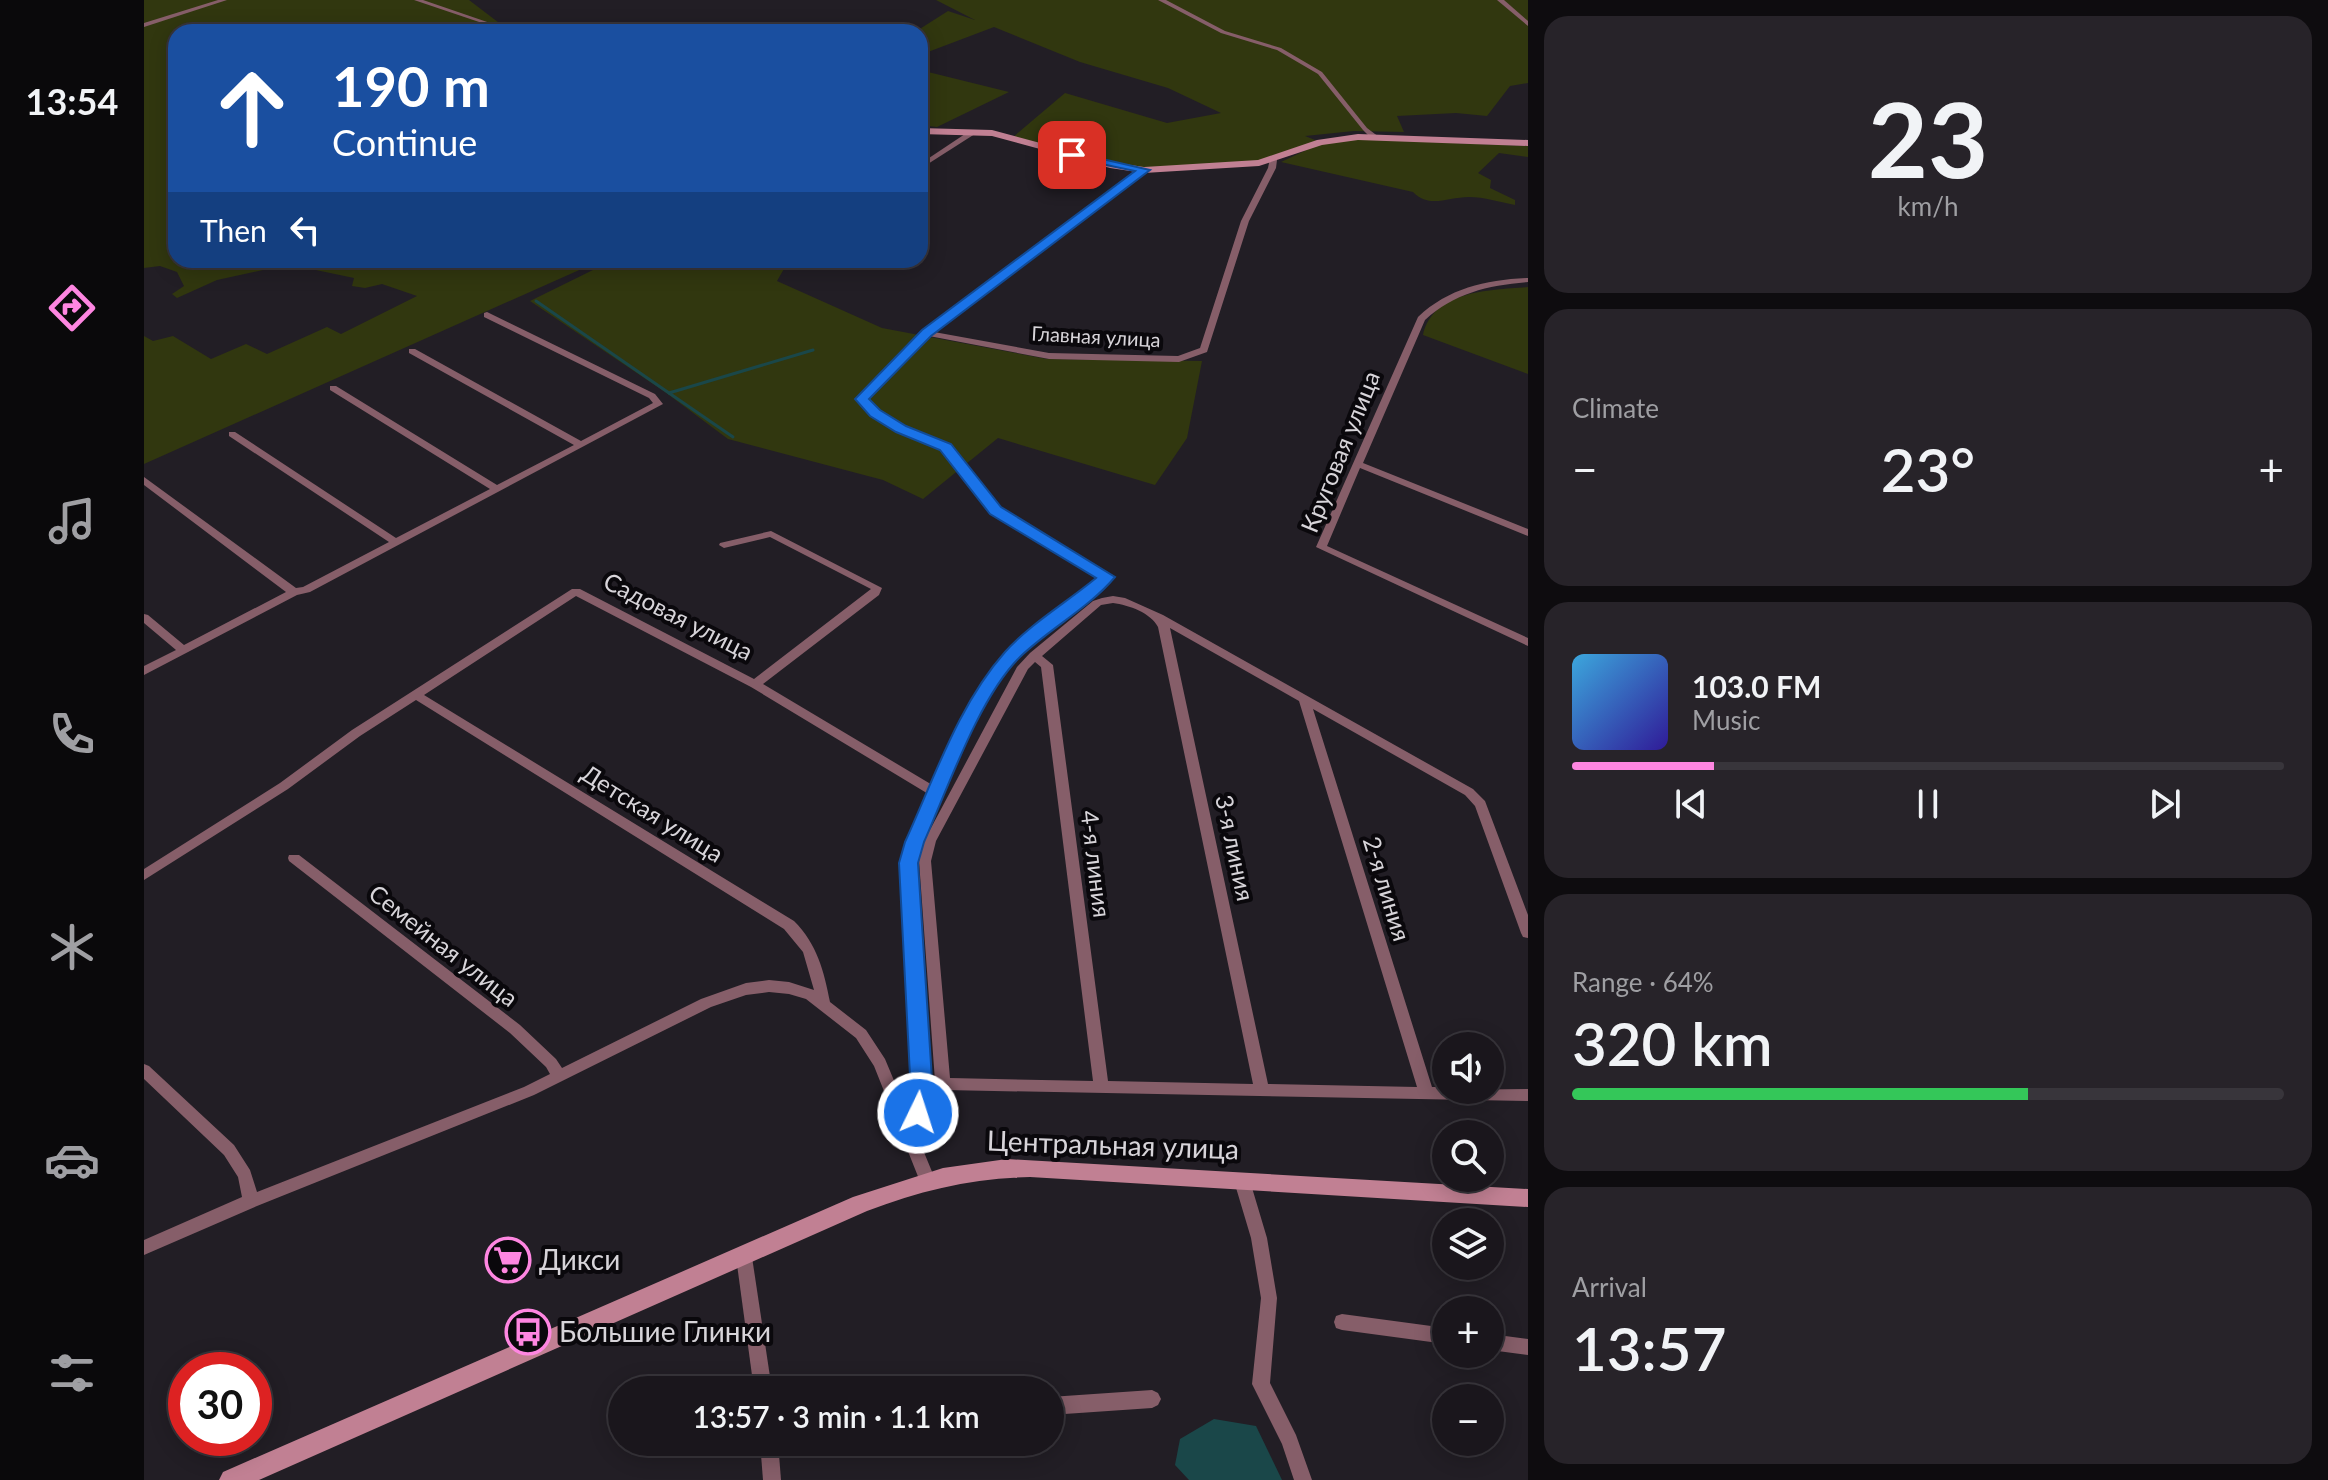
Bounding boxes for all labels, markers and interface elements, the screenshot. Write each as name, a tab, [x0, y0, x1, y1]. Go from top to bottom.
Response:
text: 190 m	[332, 52, 490, 119]
icon: ahead	[200, 56, 304, 160]
text: 23	[1868, 75, 1988, 200]
text: 13:54	[26, 79, 118, 123]
text: Continue	[332, 120, 477, 164]
pin	[1038, 121, 1106, 189]
icon: arrive	[1050, 133, 1094, 177]
text: km/h	[1898, 190, 1958, 222]
icon: left	[283, 208, 327, 252]
text: Then	[200, 212, 267, 248]
icon: directions	[44, 280, 100, 336]
street label: Главная улица	[1031, 321, 1161, 351]
street label: Круговая улица	[1294, 366, 1385, 536]
text: Climate	[1572, 392, 1659, 424]
text: 23°	[1881, 433, 1975, 505]
text: −	[1572, 443, 1598, 495]
text: +	[2258, 443, 2284, 495]
icon: music	[44, 493, 100, 549]
street label: Садовая улица	[599, 566, 758, 666]
text: 103.0 FM	[1692, 668, 1821, 704]
text: Music	[1692, 704, 1760, 736]
icon: phone	[44, 706, 100, 762]
street label: Детская улица	[577, 758, 729, 868]
icon: previous	[1669, 782, 1713, 826]
icon: pause	[1906, 782, 1950, 826]
icon: next	[2143, 782, 2187, 826]
street label: 3-я линия	[1210, 792, 1261, 903]
street label: 4-я линия	[1076, 809, 1117, 919]
street label: 2-я линия	[1358, 833, 1417, 944]
street label: Семейная улица	[364, 878, 524, 1012]
icon: climate	[44, 919, 100, 975]
text: Range · 64%	[1572, 966, 1714, 998]
text: 320 km	[1572, 1007, 1773, 1079]
map controls	[1432, 1032, 1504, 1456]
button: sound	[1432, 1032, 1504, 1104]
position arrow	[876, 1071, 960, 1155]
button: search	[1432, 1120, 1504, 1192]
street label: Центральная улица	[986, 1123, 1240, 1165]
icon: car	[44, 1132, 100, 1188]
button: layers	[1432, 1208, 1504, 1280]
supermarket icon: Дикси	[484, 1236, 532, 1284]
place label: Дикси	[539, 1242, 620, 1276]
text: Arrival	[1572, 1271, 1647, 1303]
button: +	[1432, 1296, 1504, 1368]
bus stop icon: Большие Глинки	[504, 1308, 552, 1356]
text: 13:57	[1572, 1312, 1726, 1384]
place label: Большие Глинки	[559, 1314, 771, 1348]
icon: filters	[44, 1345, 100, 1401]
speed limit sign: 30	[168, 1352, 272, 1456]
button: −	[1432, 1384, 1504, 1456]
text: 13:57 · 3 min · 1.1 km	[692, 1398, 980, 1434]

